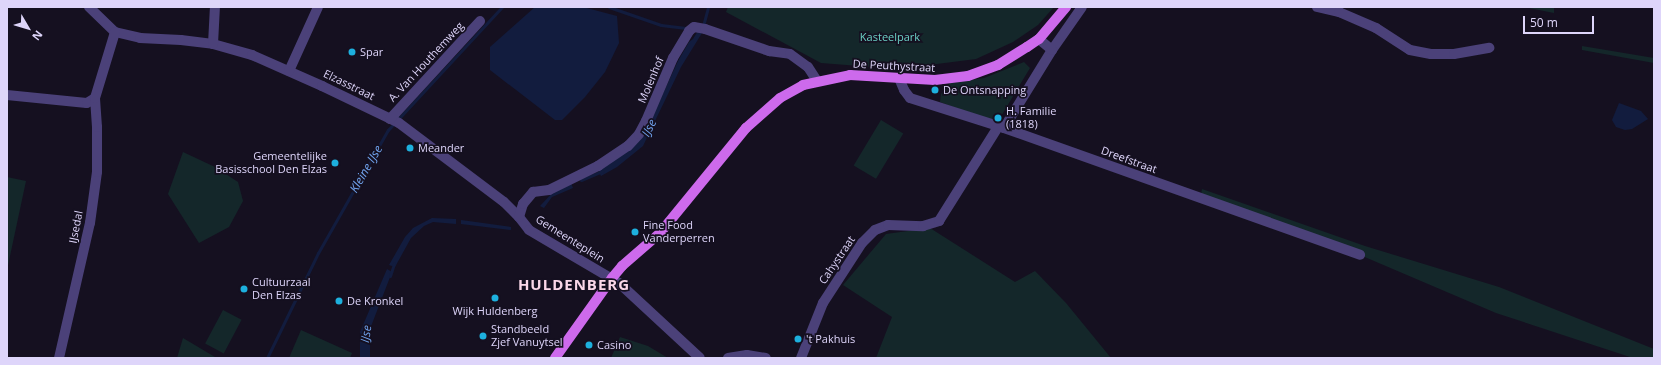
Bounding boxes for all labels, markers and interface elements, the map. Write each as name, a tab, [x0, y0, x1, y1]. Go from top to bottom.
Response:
north arrow	[8, 8, 48, 48]
scale bar	[1525, 8, 1596, 34]
text: 50 m	[1530, 14, 1558, 31]
street label: A. Van Houthemweg	[386, 19, 466, 105]
text: N	[29, 28, 47, 44]
park label: Kasteelpark	[860, 30, 920, 44]
place label: Spar	[360, 45, 383, 59]
marker: Spar	[347, 47, 357, 57]
street label: Molenhof	[635, 55, 667, 105]
street label: De Peuthystraat	[852, 57, 936, 75]
street label: Elzasstraat	[321, 67, 377, 103]
place label: De Ontsnapping	[943, 83, 1026, 97]
marker: De Ontsnapping	[930, 85, 940, 95]
place label: H. Familie (1818)	[1006, 105, 1056, 131]
marker: H. Familie (1818)	[993, 113, 1003, 123]
water label: IJse	[639, 117, 659, 139]
place label: Meander	[418, 141, 464, 155]
water label: Kleine IJse	[347, 143, 385, 195]
marker: Meander	[405, 143, 415, 153]
street label: Dreefstraat	[1099, 144, 1159, 176]
place label: Gemeentelijke Basisschool Den Elzas	[215, 150, 327, 176]
marker: Gemeentelijke Basisschool Den Elzas	[330, 158, 340, 168]
street label: IJsedal	[66, 210, 86, 244]
street label: Gemeenteplein	[533, 213, 607, 265]
place label: Fine Food Vanderperren	[643, 219, 715, 245]
marker: Fine Food Vanderperren	[630, 227, 640, 237]
street label: Cahystraat	[816, 233, 858, 287]
place label: Cultuurzaal Den Elzas	[252, 276, 311, 302]
district label: HULDENBERG	[518, 276, 630, 294]
marker: Cultuurzaal Den Elzas	[239, 284, 249, 294]
marker: Wijk Huldenberg	[490, 293, 500, 303]
place label: De Kronkel	[347, 294, 403, 308]
marker: De Kronkel	[334, 296, 344, 306]
place label: Wijk Huldenberg	[452, 304, 538, 318]
place label: Standbeeld Zjef Vanuytsel	[491, 323, 563, 349]
water label: IJse	[358, 324, 374, 344]
marker: Standbeeld Zjef Vanuytsel	[478, 331, 488, 341]
place label: 't Pakhuis	[806, 332, 855, 346]
marker: 't Pakhuis	[793, 334, 803, 344]
place label: Casino	[597, 338, 631, 352]
marker: Casino	[584, 340, 594, 350]

